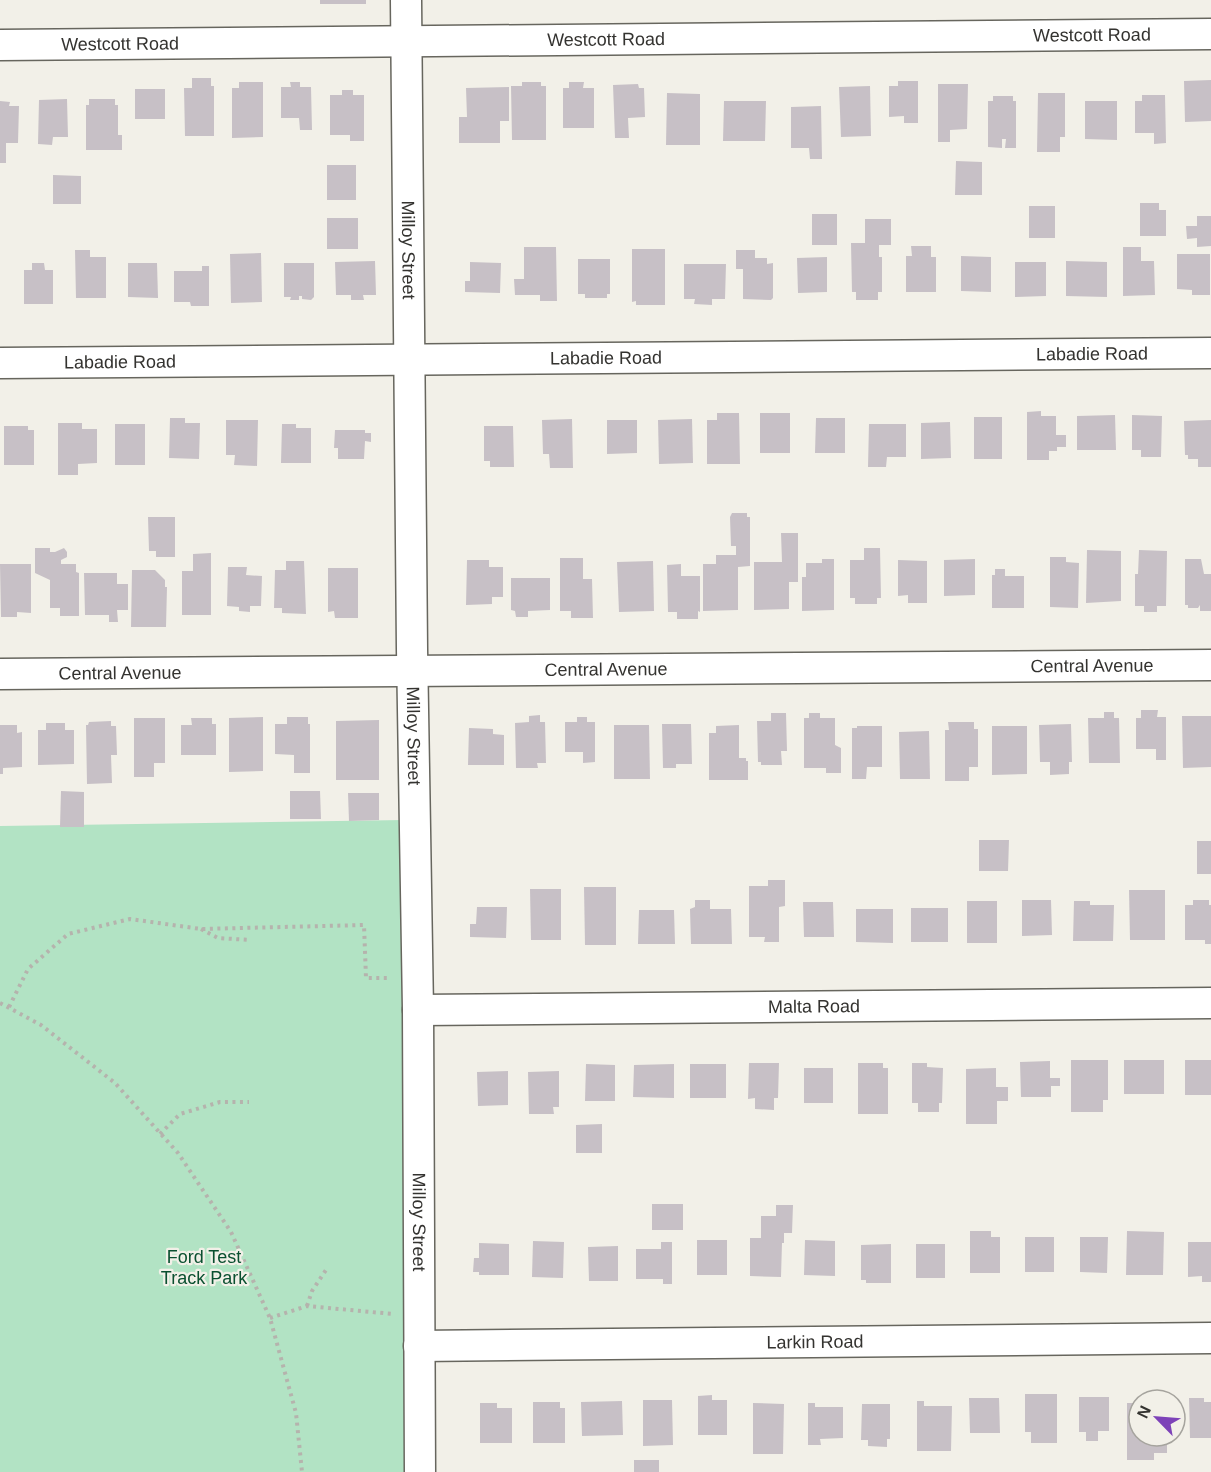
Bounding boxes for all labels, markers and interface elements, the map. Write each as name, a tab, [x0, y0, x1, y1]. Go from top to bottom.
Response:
street label: Westcott Road	[1033, 25, 1151, 46]
street label: Westcott Road	[547, 29, 665, 50]
street label: Westcott Road	[61, 33, 179, 54]
street label: Milloy Street	[398, 200, 419, 300]
street label: Labadie Road	[1036, 344, 1148, 364]
street label: Labadie Road	[550, 348, 662, 368]
street label: Labadie Road	[64, 352, 176, 372]
street label: Central Avenue	[1030, 655, 1153, 676]
street label: Central Avenue	[544, 659, 667, 680]
street label: Central Avenue	[59, 663, 181, 684]
street label: Milloy Street	[403, 686, 424, 786]
street label: Malta Road	[768, 996, 860, 1017]
street label: Milloy Street	[409, 1172, 429, 1272]
park label: Ford Test Track Park	[161, 1247, 248, 1288]
street label: Larkin Road	[766, 1332, 864, 1352]
north arrow	[1127, 1388, 1187, 1448]
text: N	[1134, 1403, 1154, 1421]

